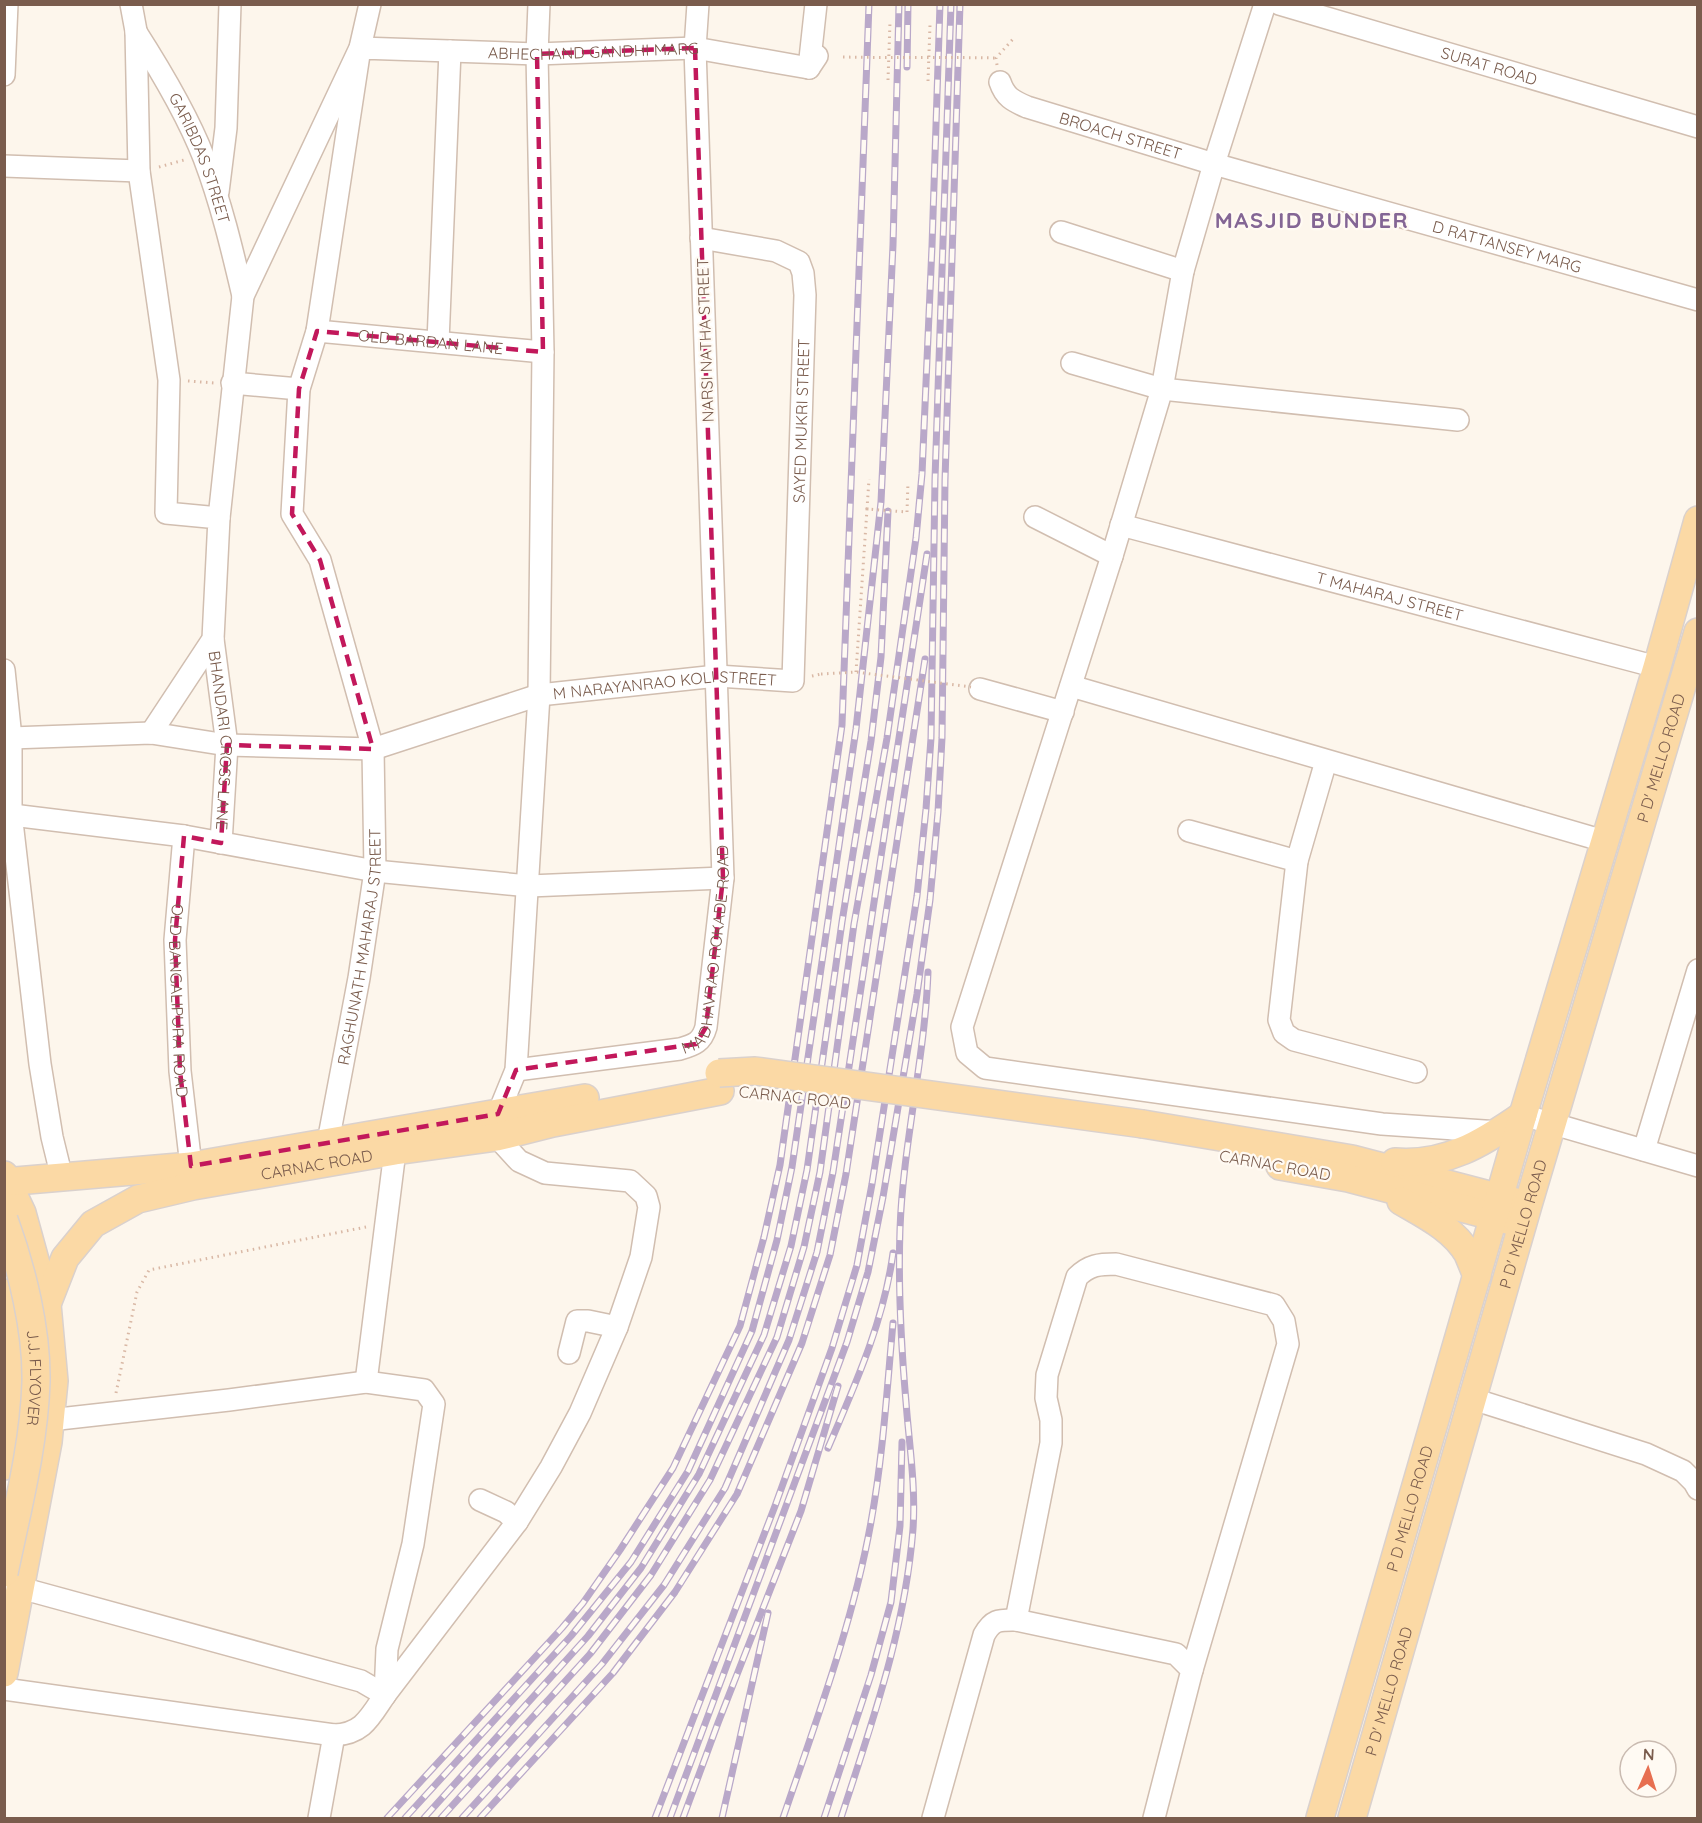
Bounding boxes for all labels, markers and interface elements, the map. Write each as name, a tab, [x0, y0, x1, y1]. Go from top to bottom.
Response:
street label: ABHECHAND GANDHI MARG	[488, 38, 699, 64]
street label: SURAT ROAD	[1439, 42, 1540, 89]
street label: GARIBDAS STREET	[165, 89, 235, 226]
street label: BROACH STREET	[1057, 107, 1184, 164]
district label: MASJID BUNDER	[1215, 206, 1409, 234]
street label: D RATTANSEY MARG	[1430, 216, 1584, 277]
street label: NARSI NATHA STREET	[692, 257, 718, 423]
street label: OLD BARDAN LANE	[357, 325, 504, 358]
street label: SAYED MUKRI STREET	[789, 338, 814, 503]
street label: T MAHARAJ STREET	[1314, 567, 1466, 625]
street label: BHANDARI CROSS LANE	[205, 650, 237, 831]
street label: M NARAYANRAO KOLI STREET	[552, 666, 778, 703]
street label: P D' MELLO ROAD	[1632, 691, 1689, 825]
street label: RAGHUNATH MAHARAJ STREET	[333, 828, 386, 1067]
street label: MADHAVRAO ROKADE ROAD	[679, 844, 733, 1058]
street label: OLD BANGALIPURA ROAD	[165, 903, 193, 1099]
street label: CARNAC ROAD	[738, 1081, 852, 1113]
street label: CARNAC ROAD	[259, 1145, 374, 1184]
street label: CARNAC ROAD	[1218, 1145, 1332, 1185]
street label: P D' MELLO ROAD	[1495, 1157, 1551, 1291]
street label: J.J. FLYOVER	[23, 1329, 46, 1427]
street label: P D MELLO ROAD	[1382, 1443, 1437, 1574]
street label: P D' MELLO ROAD	[1360, 1624, 1416, 1758]
north arrow	[1618, 1739, 1678, 1799]
text: N	[1642, 1744, 1655, 1764]

